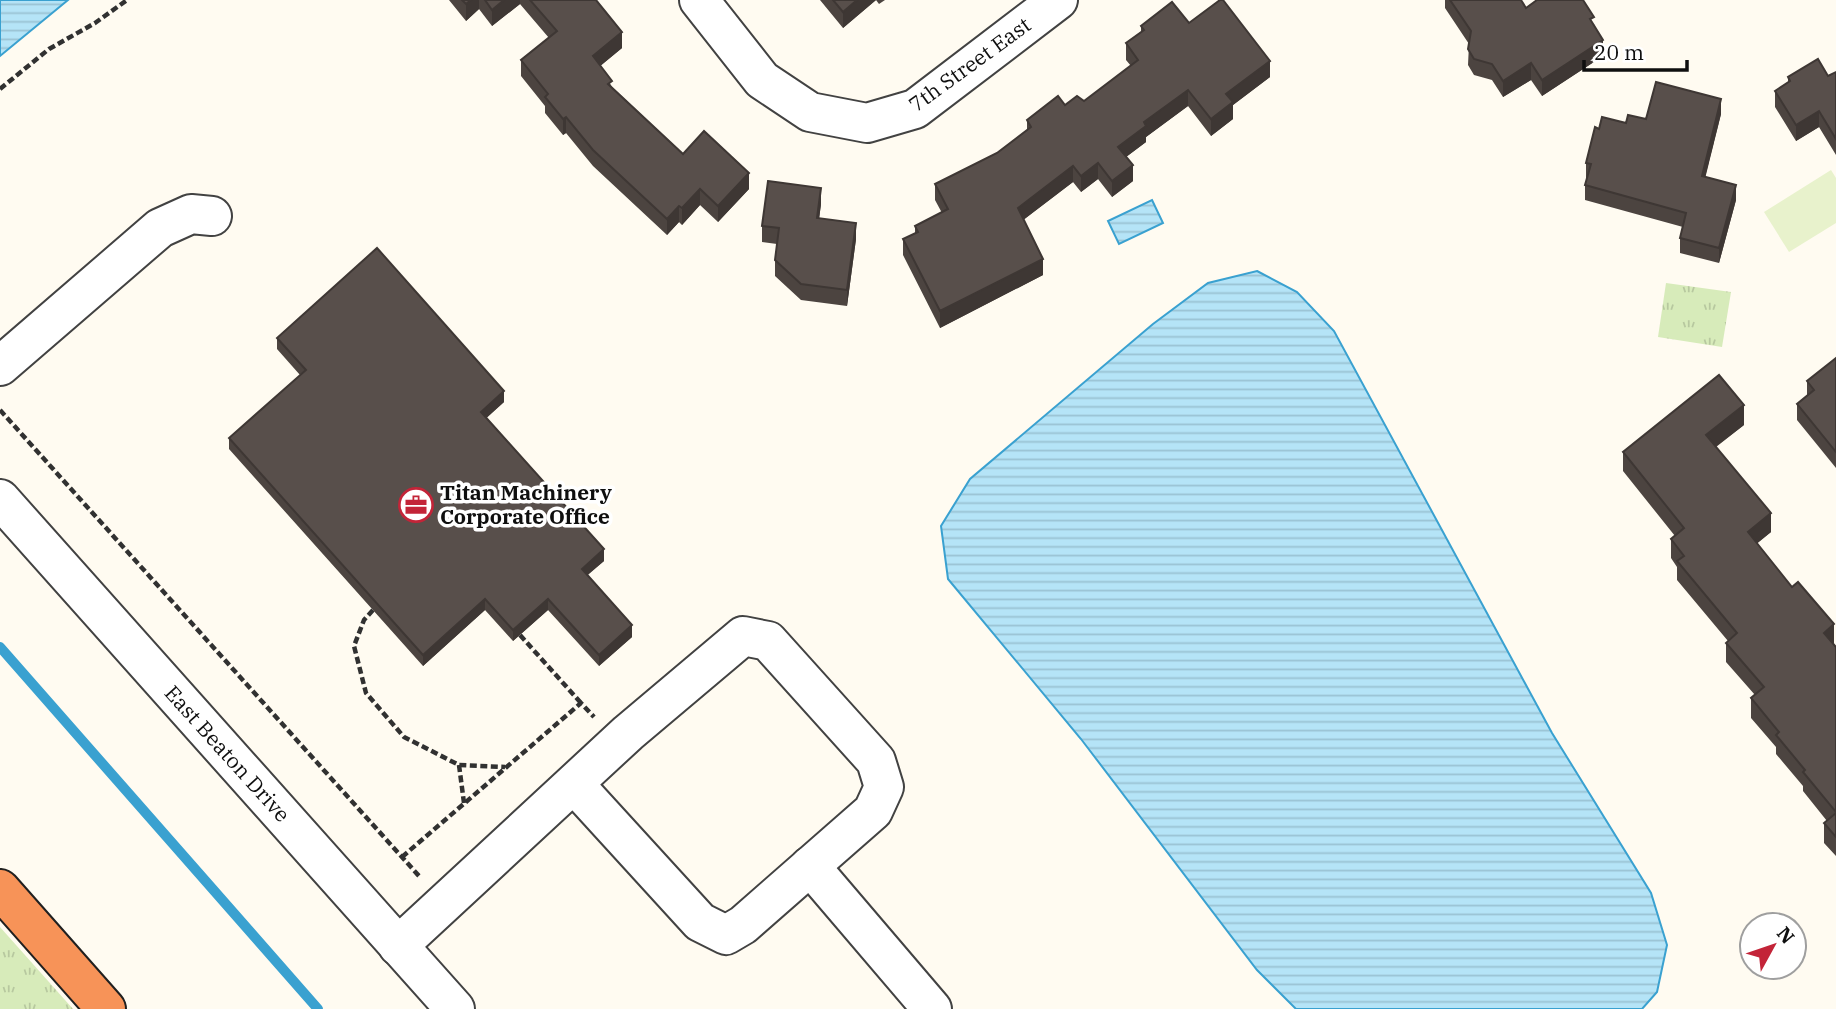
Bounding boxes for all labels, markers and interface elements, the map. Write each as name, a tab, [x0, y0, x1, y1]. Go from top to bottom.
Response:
street label: 7th Street East	[903, 10, 1036, 118]
scale bar	[1584, 28, 1687, 72]
text: 20 m	[1594, 38, 1644, 66]
place label: Titan Machinery Corporate Office	[440, 478, 612, 530]
office icon: Titan Machinery Corporate Office	[397, 486, 435, 524]
street label: East Beaton Drive	[159, 679, 297, 828]
north arrow	[1738, 911, 1808, 981]
text: N	[1772, 922, 1800, 949]

